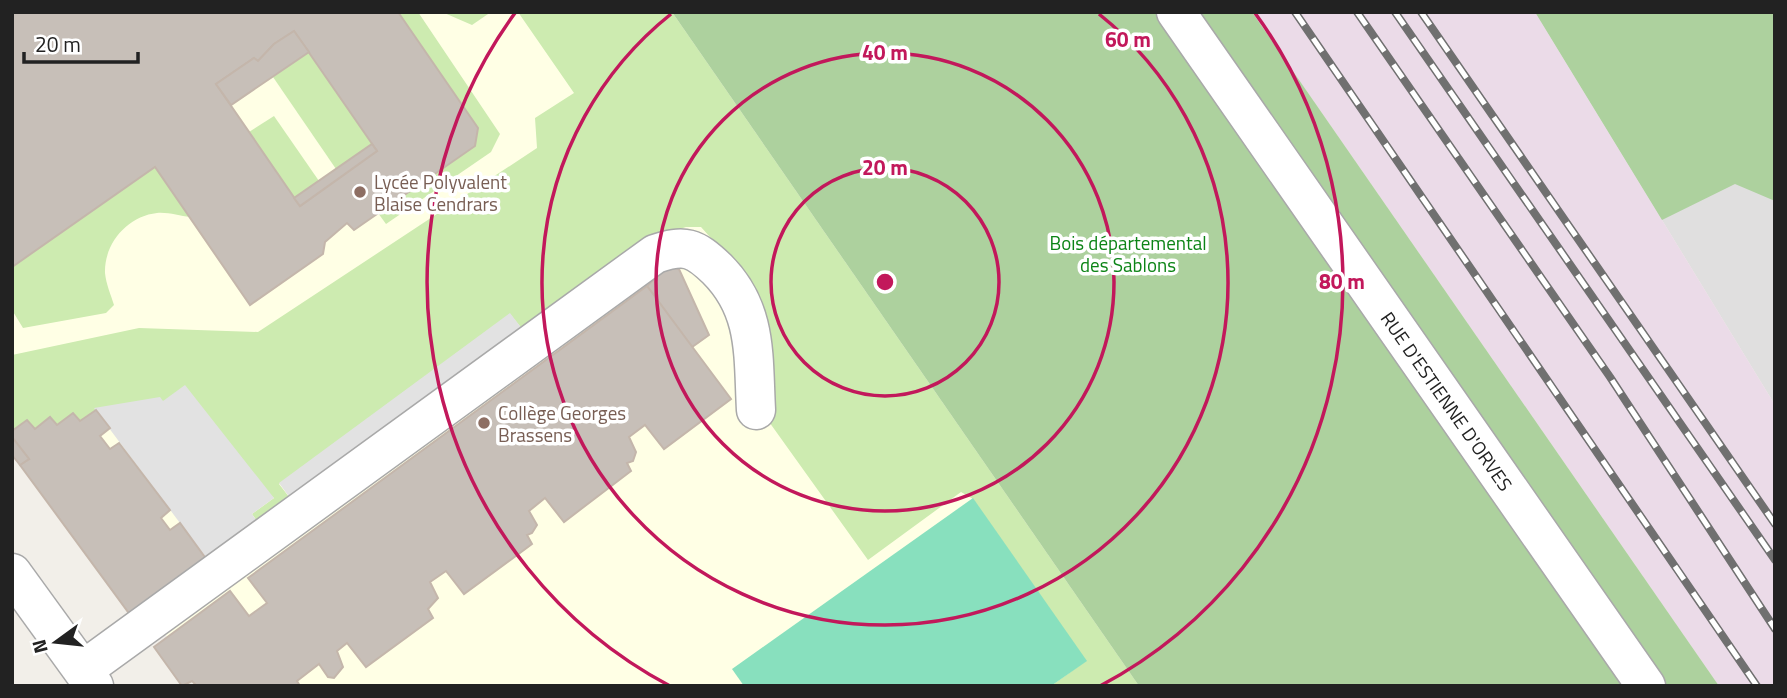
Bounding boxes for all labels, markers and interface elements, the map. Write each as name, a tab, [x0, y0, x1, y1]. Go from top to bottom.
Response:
scale bar	[24, 21, 138, 65]
text: 60 m	[1105, 23, 1151, 55]
text: 20 m	[35, 28, 81, 60]
text: 40 m	[862, 36, 908, 68]
text: 20 m	[862, 151, 908, 183]
place label: Lycée Polyvalent Blaise Cendrars	[374, 167, 507, 218]
marker: Lycée Polyvalent Blaise Cendrars	[352, 184, 368, 200]
park label: Bois départemental des Sablons	[1049, 228, 1207, 279]
text: 80 m	[1319, 265, 1365, 297]
centre of rings	[873, 270, 897, 294]
street label: RUE D'ESTIENNE D'ORVES	[1374, 305, 1520, 497]
place label: Collège Georges Brassens	[498, 398, 626, 449]
marker: Collège Georges Brassens	[476, 415, 492, 431]
north arrow	[21, 607, 91, 677]
text: N	[23, 636, 55, 657]

